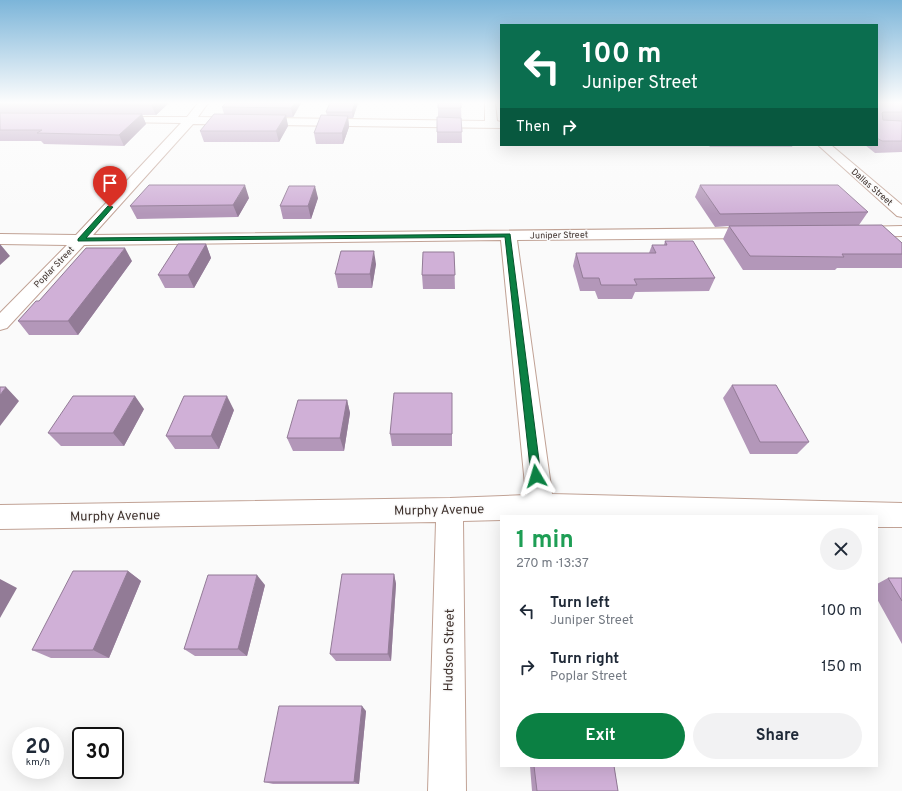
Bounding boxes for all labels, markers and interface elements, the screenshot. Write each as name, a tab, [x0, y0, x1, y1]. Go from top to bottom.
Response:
text: 100 m	[582, 37, 662, 73]
icon: left	[516, 40, 568, 92]
text: Juniper Street	[582, 72, 698, 95]
icon: right	[558, 116, 580, 138]
text: Then	[516, 118, 550, 137]
pin	[93, 166, 127, 207]
street label: Dallas Street	[849, 166, 895, 208]
icon: arrive	[99, 172, 121, 194]
street label: Juniper Street	[530, 229, 588, 242]
street label: Poplar Street	[32, 244, 77, 290]
position arrow	[515, 455, 557, 497]
street label: Murphy Avenue	[394, 502, 484, 520]
street label: Murphy Avenue	[70, 508, 160, 526]
text: 1 min	[516, 526, 574, 556]
button: close	[820, 528, 862, 570]
text: 270 m · 13:37	[516, 556, 589, 572]
text: Turn left	[550, 594, 610, 613]
icon: left	[516, 600, 538, 622]
text: 100 m	[821, 602, 862, 621]
street label: Hudson Street	[441, 608, 459, 692]
text: Juniper Street	[550, 613, 634, 629]
text: Turn right	[550, 650, 619, 669]
icon: right	[516, 656, 538, 678]
text: 150 m	[821, 658, 862, 677]
text: Poplar Street	[550, 669, 627, 685]
button: Exit	[516, 713, 685, 759]
button: Share	[693, 713, 862, 759]
speed limit sign: 30	[72, 727, 124, 779]
text: 20	[25, 735, 51, 761]
text: km/h	[26, 756, 50, 769]

